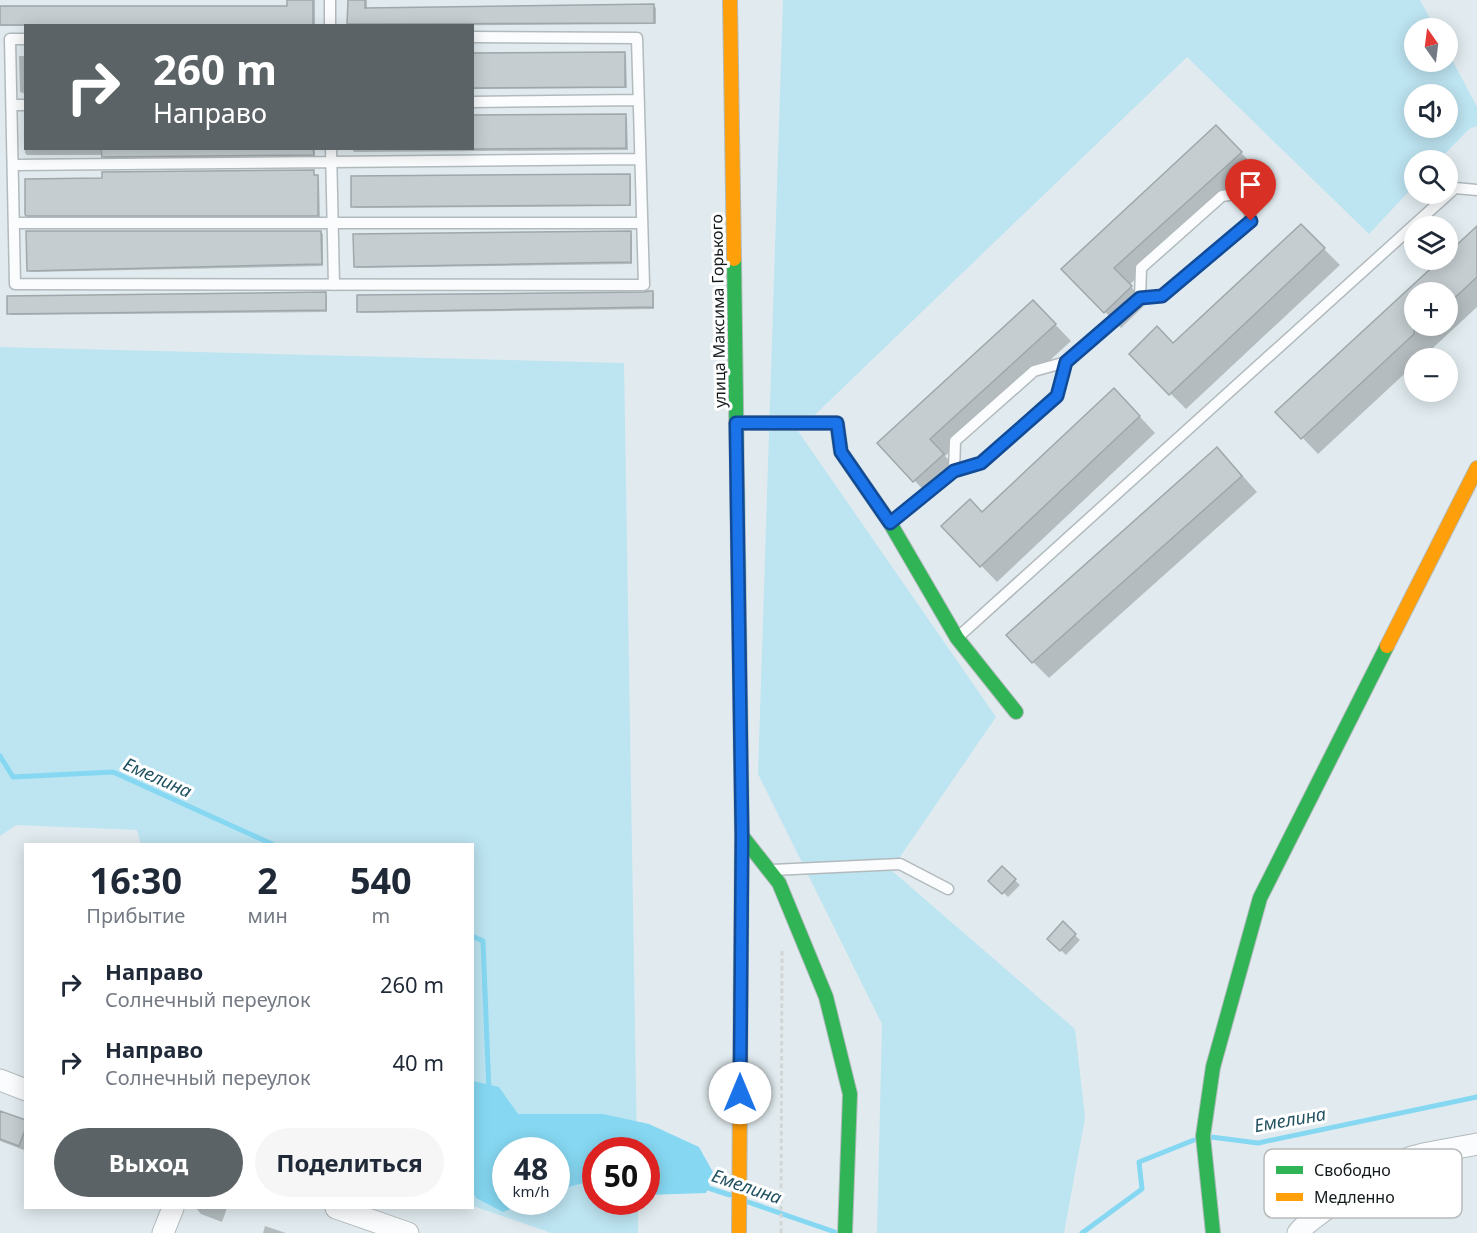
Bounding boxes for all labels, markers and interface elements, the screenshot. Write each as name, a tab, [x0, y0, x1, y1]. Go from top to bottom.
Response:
north arrow	[1404, 18, 1458, 72]
map controls	[1404, 18, 1458, 402]
text: 260 m	[153, 40, 277, 97]
icon: right	[54, 48, 132, 126]
button: sound	[1404, 84, 1458, 138]
text: Направо	[153, 94, 267, 131]
button: search	[1404, 150, 1458, 204]
pin	[1225, 159, 1276, 221]
icon: arrive	[1234, 168, 1267, 201]
street label: улица Максима Горького	[705, 214, 731, 408]
button: layers	[1404, 216, 1458, 270]
button: +	[1404, 282, 1458, 336]
button: −	[1404, 348, 1458, 402]
water label: Емелина	[120, 751, 196, 803]
text: 16:30	[90, 856, 182, 905]
text: 2	[257, 856, 278, 905]
text: 540	[350, 856, 412, 905]
text: Прибытие	[86, 902, 185, 929]
text: мин	[248, 902, 288, 929]
text: m	[371, 902, 390, 929]
text: Направо	[105, 956, 203, 986]
icon: right	[54, 968, 87, 1001]
text: 260 m	[380, 969, 444, 999]
text: Солнечный переулок	[105, 986, 311, 1013]
text: Направо	[105, 1034, 203, 1064]
icon: right	[54, 1046, 87, 1079]
text: 40 m	[393, 1047, 444, 1077]
position arrow	[708, 1061, 772, 1125]
text: Солнечный переулок	[105, 1064, 311, 1091]
water label: Емелина	[1252, 1101, 1328, 1137]
button: Выход	[54, 1128, 243, 1197]
button: Поделиться	[255, 1128, 444, 1197]
speed limit sign: 50	[582, 1137, 660, 1215]
text: 48	[514, 1148, 548, 1189]
legend	[1264, 1149, 1462, 1218]
text: Свободно	[1314, 1159, 1391, 1181]
water label: Емелина	[709, 1163, 785, 1209]
text: km/h	[513, 1181, 549, 1201]
text: Медленно	[1314, 1186, 1395, 1208]

